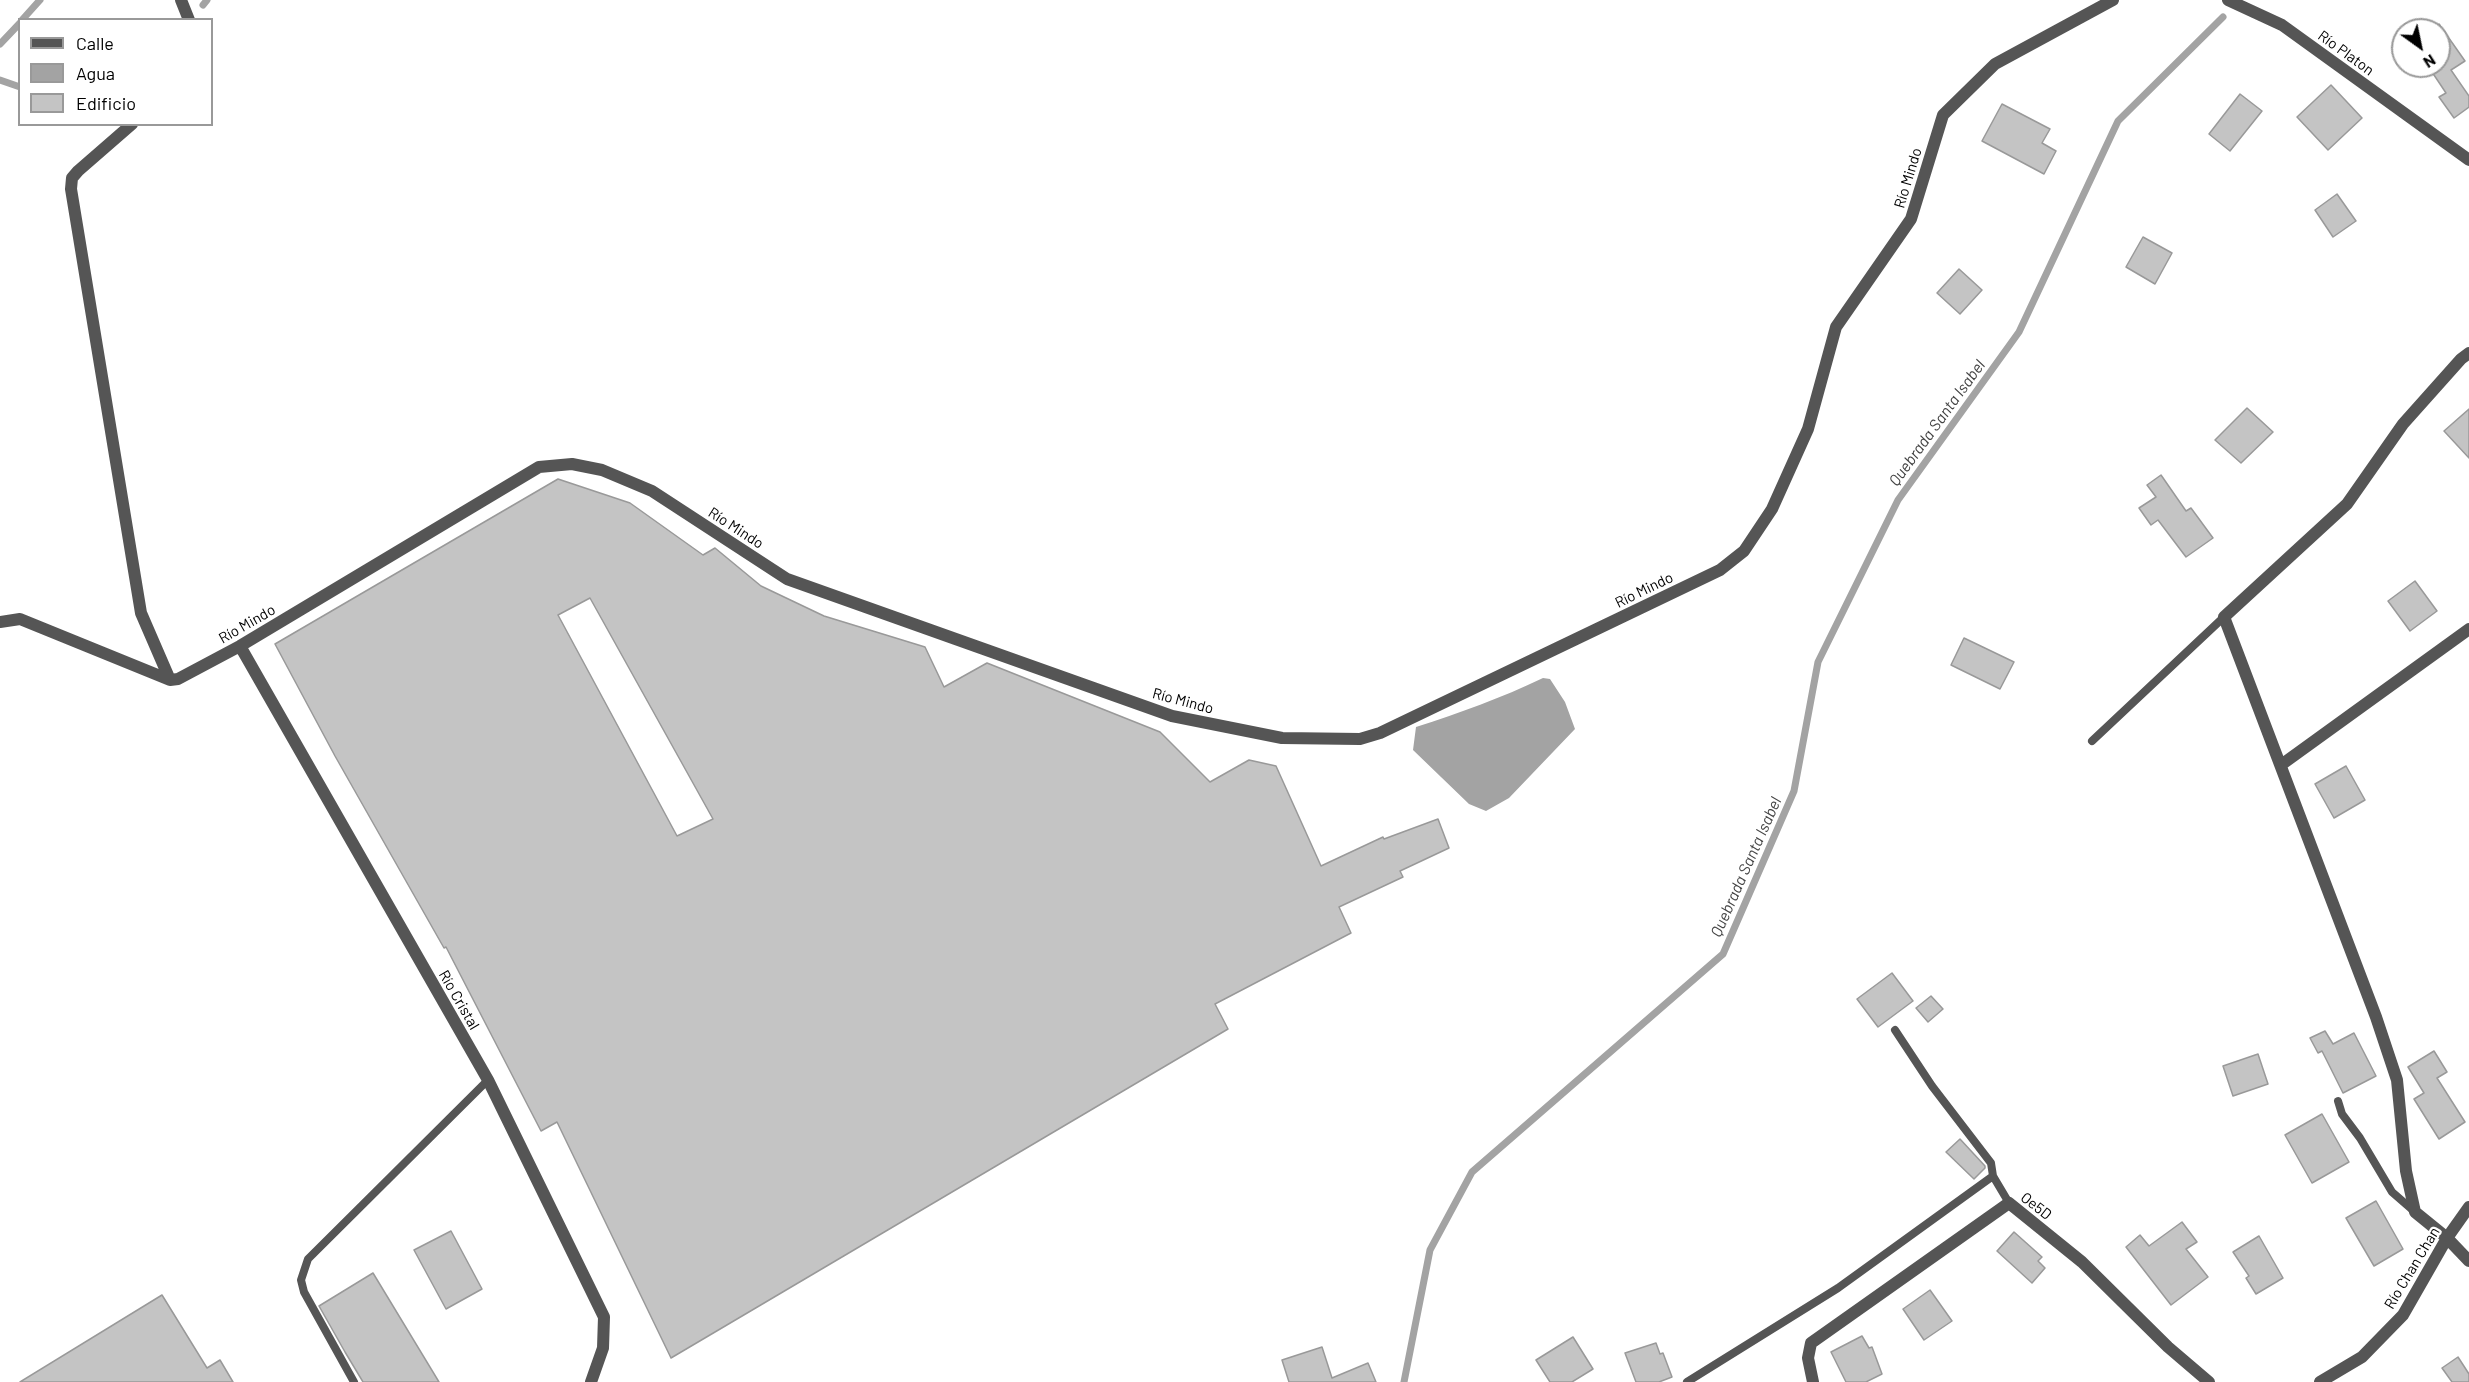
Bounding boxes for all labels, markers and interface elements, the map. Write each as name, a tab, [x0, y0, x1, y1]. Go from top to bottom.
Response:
legend	[18, 18, 213, 126]
north arrow	[2391, 18, 2451, 78]
street label: Río Platon	[2314, 27, 2378, 79]
text: Calle	[76, 32, 114, 54]
text: N	[2420, 51, 2440, 73]
text: Agua	[76, 62, 115, 84]
text: Edificio	[76, 92, 136, 114]
street label: Río Mindo	[1890, 146, 1926, 210]
water label: Quebrada Santa Isabel	[1885, 356, 1989, 490]
street label: Río Mindo	[705, 503, 767, 553]
street label: Río Mindo	[1612, 568, 1676, 612]
street label: Río Mindo	[215, 601, 279, 647]
street label: Río Mindo	[1151, 684, 1215, 718]
water label: Quebrada Santa Isabel	[1706, 794, 1786, 940]
street label: Río Cristal	[435, 967, 483, 1033]
street label: Oe5D	[2017, 1188, 2055, 1224]
street label: Río Chan Chan	[2380, 1224, 2444, 1312]

